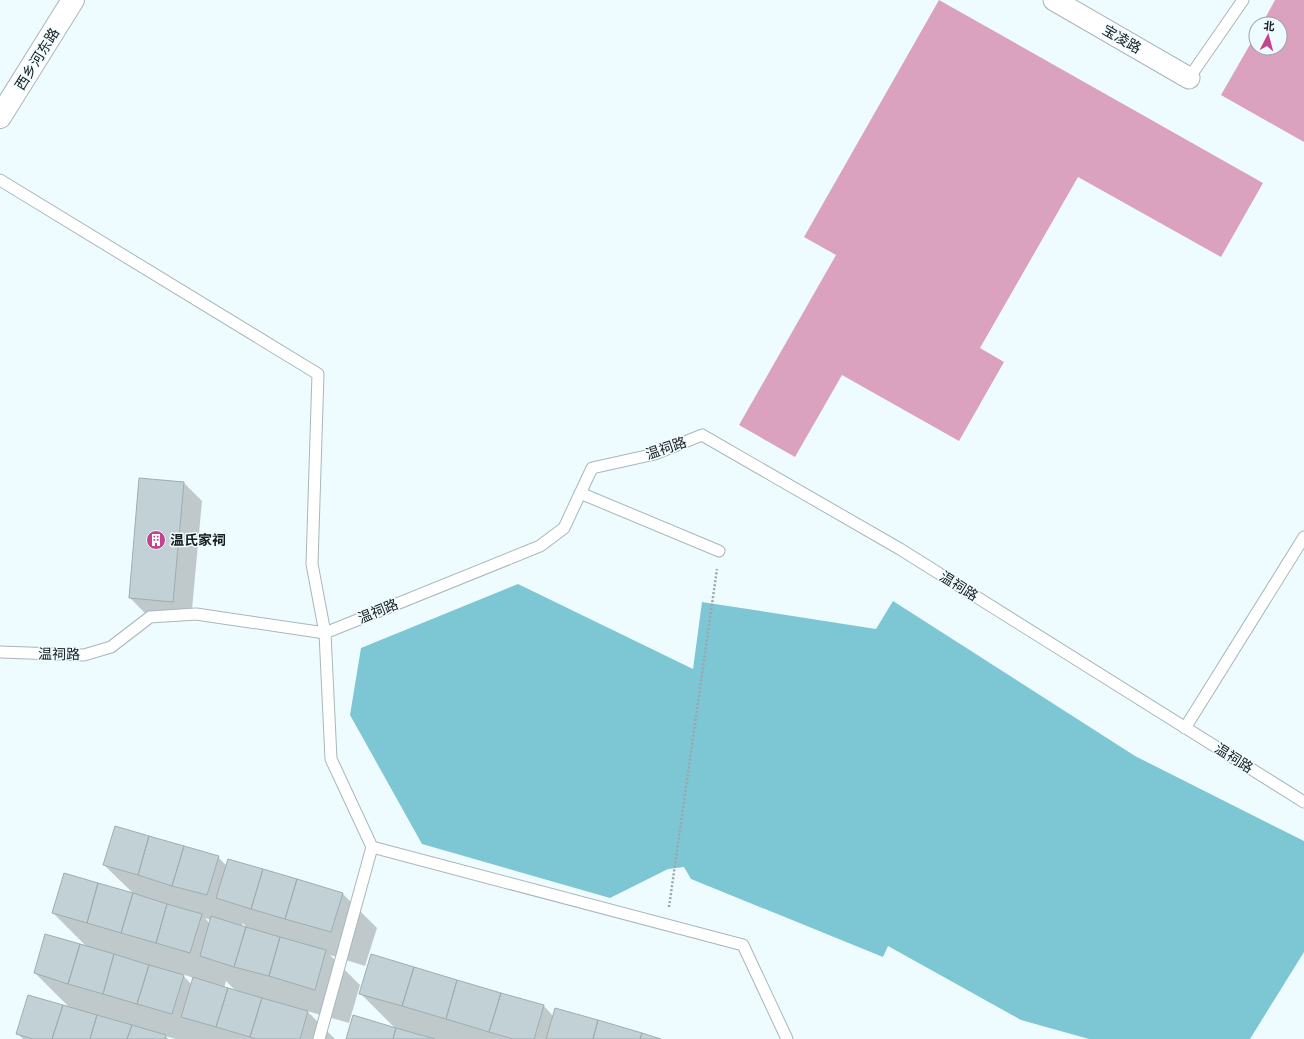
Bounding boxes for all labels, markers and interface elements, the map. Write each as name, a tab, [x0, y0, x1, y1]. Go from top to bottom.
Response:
north arrow	[1248, 16, 1288, 56]
text: 北	[1263, 20, 1275, 33]
street label: 宝凌路	[1100, 22, 1144, 56]
street label: 西乡河东路	[12, 25, 62, 93]
street label: 温祠路	[644, 434, 688, 462]
building icon: 温氏家祠	[145, 529, 167, 551]
place label: 温氏家祠	[170, 532, 226, 548]
street label: 温祠路	[937, 568, 981, 604]
street label: 温祠路	[356, 596, 400, 626]
street label: 温祠路	[38, 646, 80, 662]
street label: 温祠路	[1212, 740, 1256, 776]

